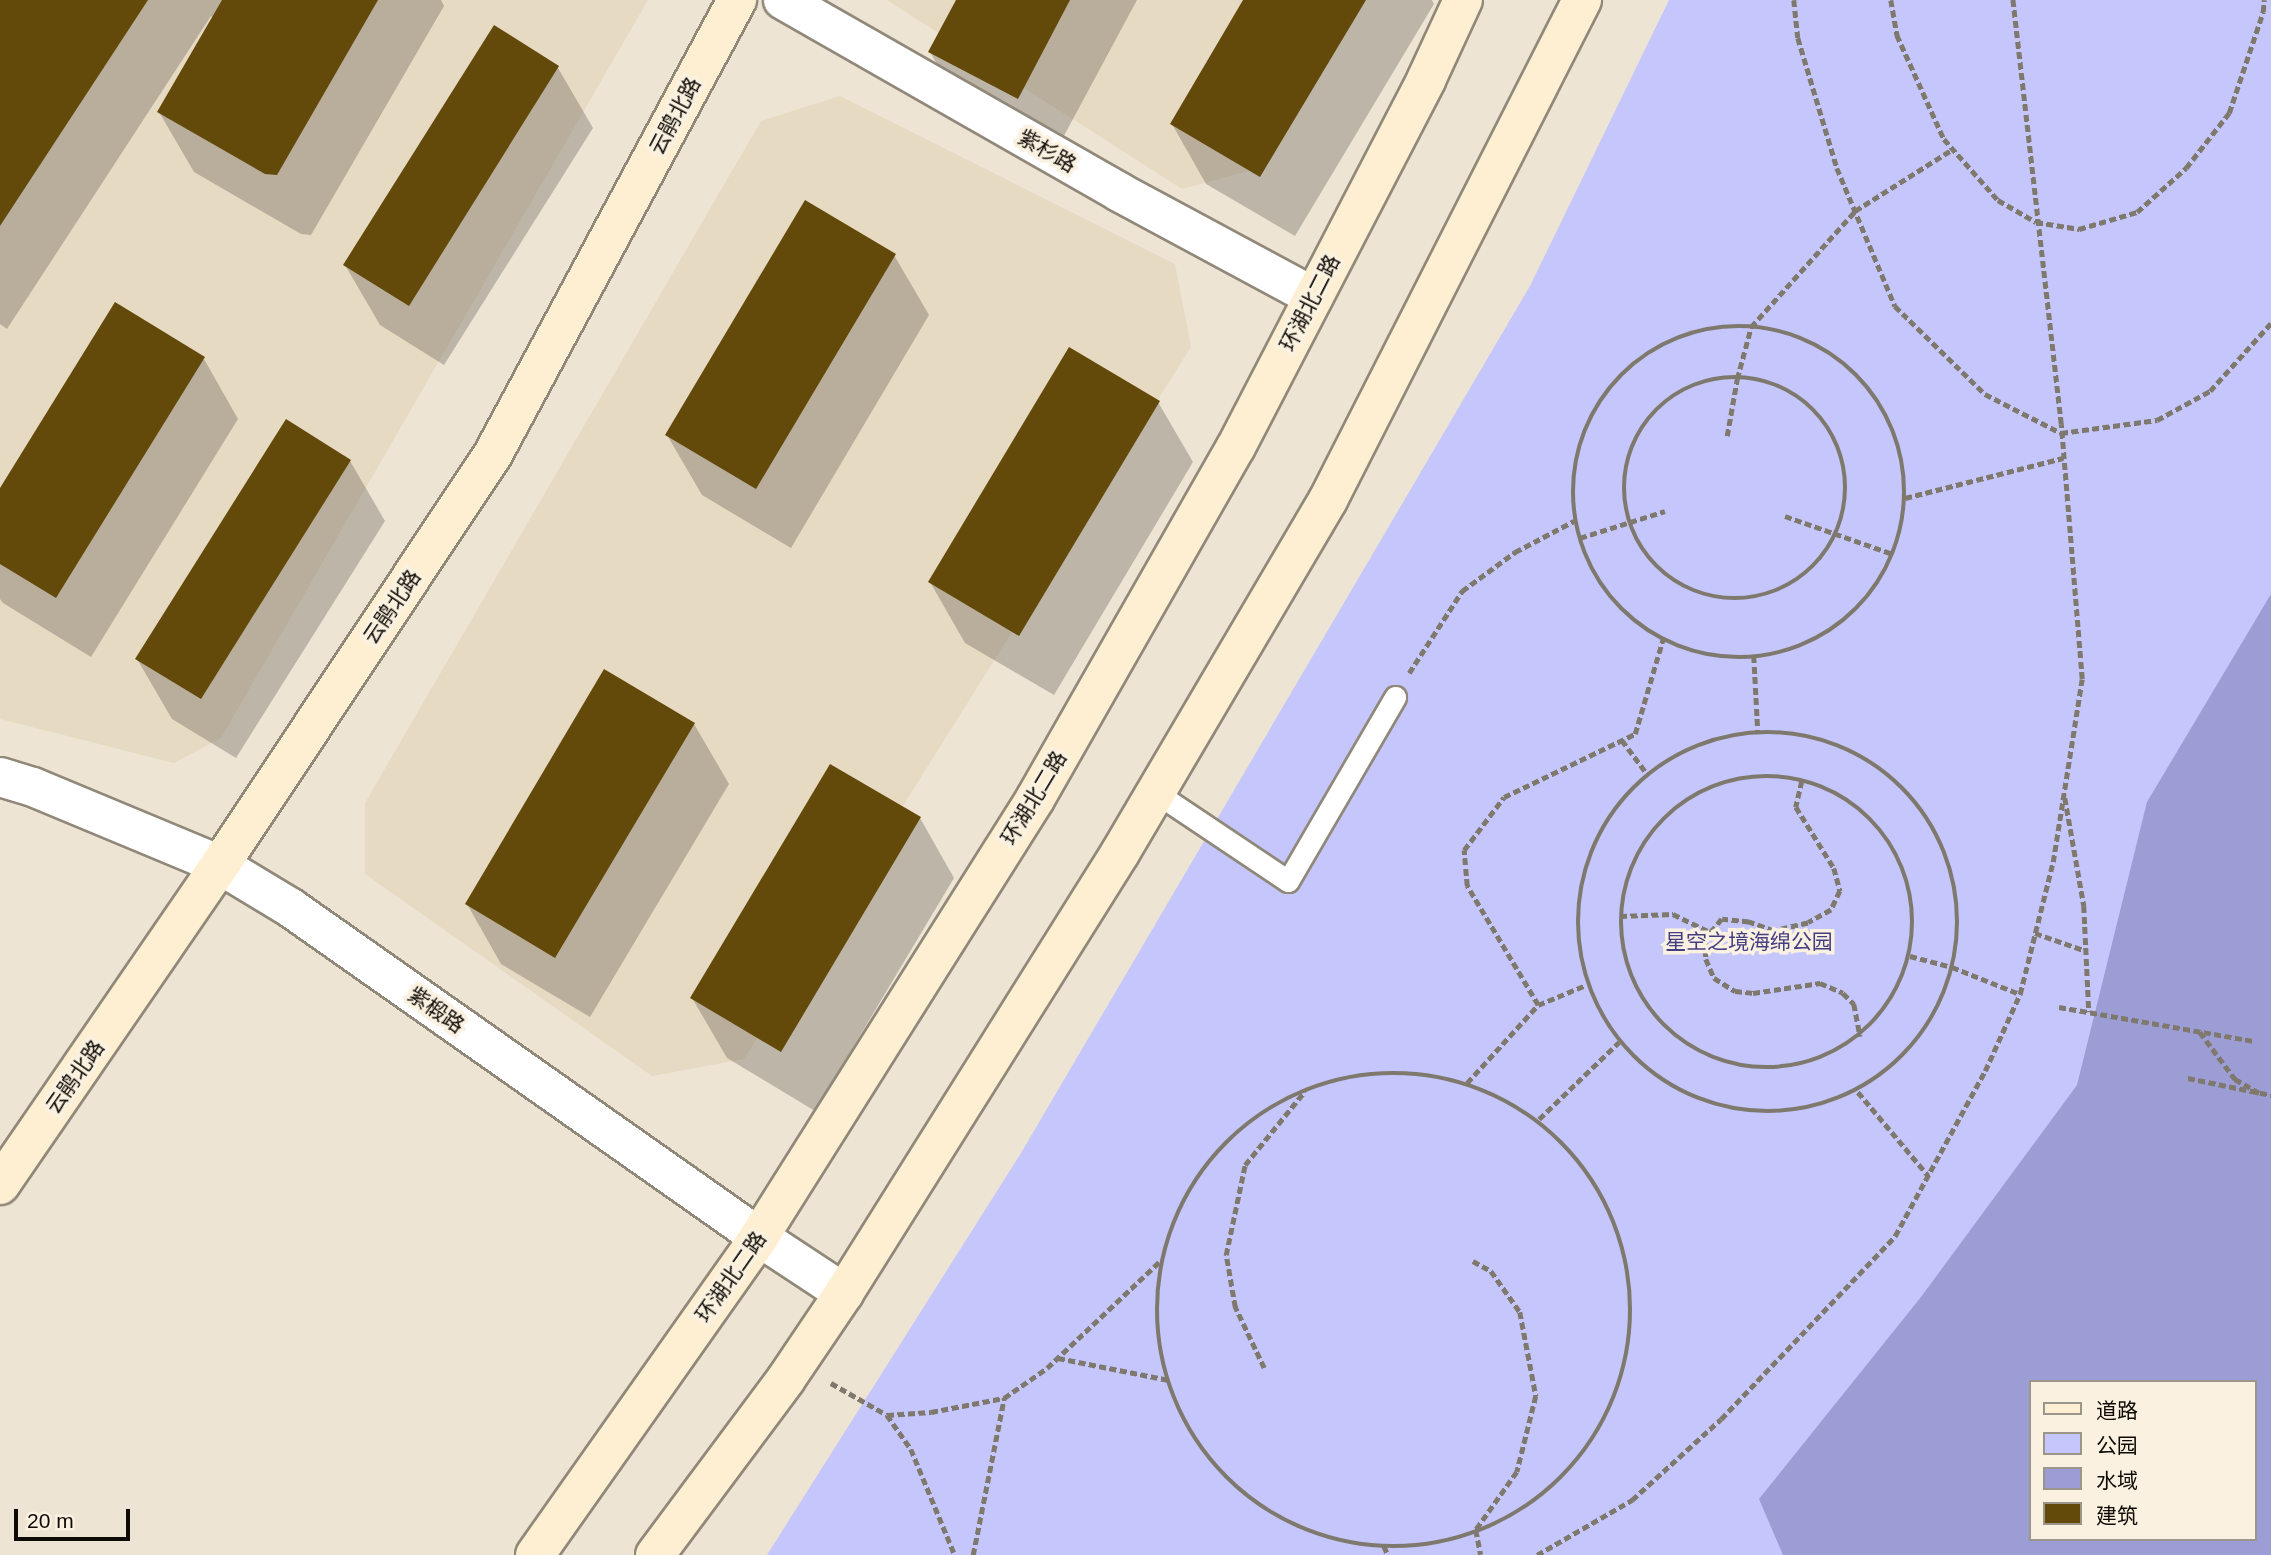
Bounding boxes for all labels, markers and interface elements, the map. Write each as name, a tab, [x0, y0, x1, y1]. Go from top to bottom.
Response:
street label: 云鹃北路	[644, 73, 706, 159]
street label: 紫杉路	[1013, 124, 1081, 178]
street label: 环湖北二路	[1275, 251, 1345, 355]
street label: 云鹃北路	[358, 565, 426, 649]
street label: 环湖北二路	[996, 747, 1072, 849]
park label: 星空之境海绵公园	[1665, 929, 1833, 955]
street label: 紫椴路	[403, 982, 469, 1038]
street label: 云鹃北路	[41, 1035, 109, 1119]
street label: 环湖北二路	[691, 1227, 771, 1327]
legend	[2030, 1380, 2257, 1541]
text: 道路	[2096, 1399, 2138, 1422]
text: 公园	[2096, 1434, 2138, 1457]
text: 水域	[2096, 1469, 2138, 1492]
scale bar	[18, 1496, 133, 1540]
text: 建筑	[2096, 1504, 2138, 1527]
text: 20 m	[27, 1509, 74, 1532]

